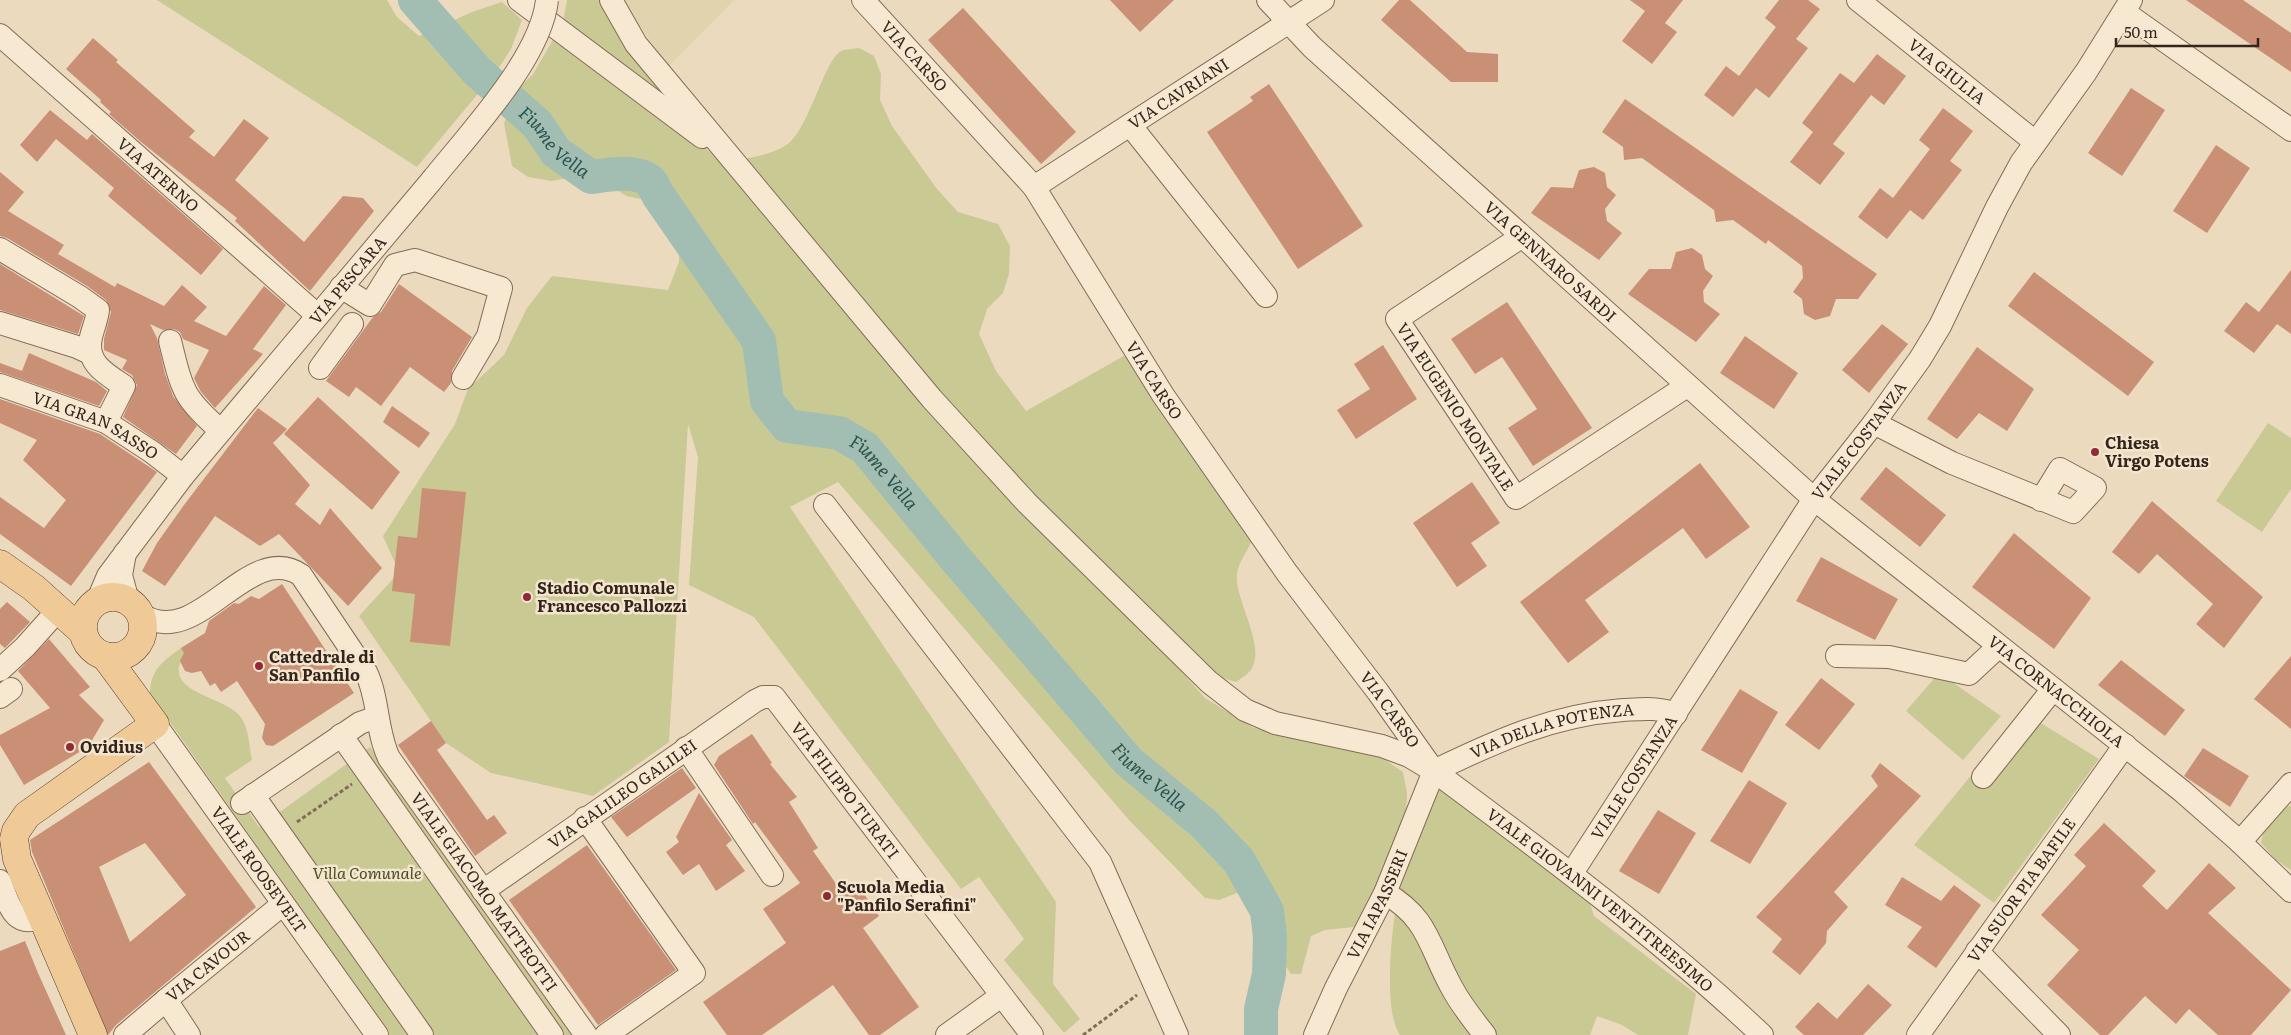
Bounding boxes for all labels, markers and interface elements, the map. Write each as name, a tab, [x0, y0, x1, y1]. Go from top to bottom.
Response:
street label: VIA CARSO	[876, 14, 954, 96]
scale bar	[2116, 15, 2258, 47]
text: 50 m	[2124, 20, 2158, 43]
street label: VIA GIULIA	[1904, 32, 1992, 109]
street label: VIA CAVRIANI	[1123, 51, 1233, 134]
water label: Fiume Vella	[513, 99, 597, 185]
street label: VIA ATERNO	[112, 131, 205, 217]
street label: VIA GENNARO SARDI	[1479, 195, 1623, 327]
street label: VIA PESCARA	[303, 230, 391, 329]
street label: VIA EUGENIO MONTALE	[1392, 317, 1521, 495]
street label: VIA CARSO	[1121, 336, 1189, 424]
street label: VIALE COSTANZA	[1805, 376, 1911, 505]
street label: VIA GRAN SASSO	[30, 384, 164, 464]
water label: Fiume Vella	[845, 427, 926, 516]
place label: Chiesa Virgo Potens	[2105, 430, 2209, 472]
marker: Chiesa Virgo Potens	[2089, 446, 2101, 458]
place label: Stadio Comunale Francesco Pallozzi	[537, 575, 687, 617]
marker: Stadio Comunale Francesco Pallozzi	[521, 591, 533, 603]
street label: VIA CORNACCHIOLA	[1983, 629, 2130, 752]
place label: Cattedrale di San Panfilo	[269, 644, 375, 686]
marker: Cattedrale di San Panfilo	[253, 660, 265, 672]
street label: VIA CARSO	[1355, 665, 1427, 752]
street label: VIA DELLA POTENZA	[1466, 696, 1635, 763]
street label: VIALE COSTANZA	[1584, 710, 1682, 844]
street label: VIA FILIPPO TURATI	[786, 716, 906, 863]
street label: VIA GALILEO GALILEI	[542, 732, 701, 853]
place label: Ovidius	[80, 734, 143, 758]
water label: Fiume Vella	[1106, 736, 1195, 817]
marker: Ovidius	[64, 741, 76, 753]
street label: VIALE GIACOMO MATTEOTTI	[406, 787, 564, 996]
street label: VIALE ROOSEVELT	[206, 801, 314, 938]
street label: VIALE GIOVANNI VENTITREESIMO	[1482, 802, 1719, 997]
street label: VIA SUOR PIA BAFILE	[1961, 812, 2081, 967]
street label: VIA IAPASSERI	[1340, 845, 1413, 963]
park label: Villa Comunale	[312, 860, 422, 884]
place label: Scuola Media "Panfilo Serafini"	[837, 874, 976, 916]
marker: Scuola Media "Panfilo Serafini"	[821, 890, 833, 902]
street label: VIA CAVOUR	[160, 923, 255, 1007]

